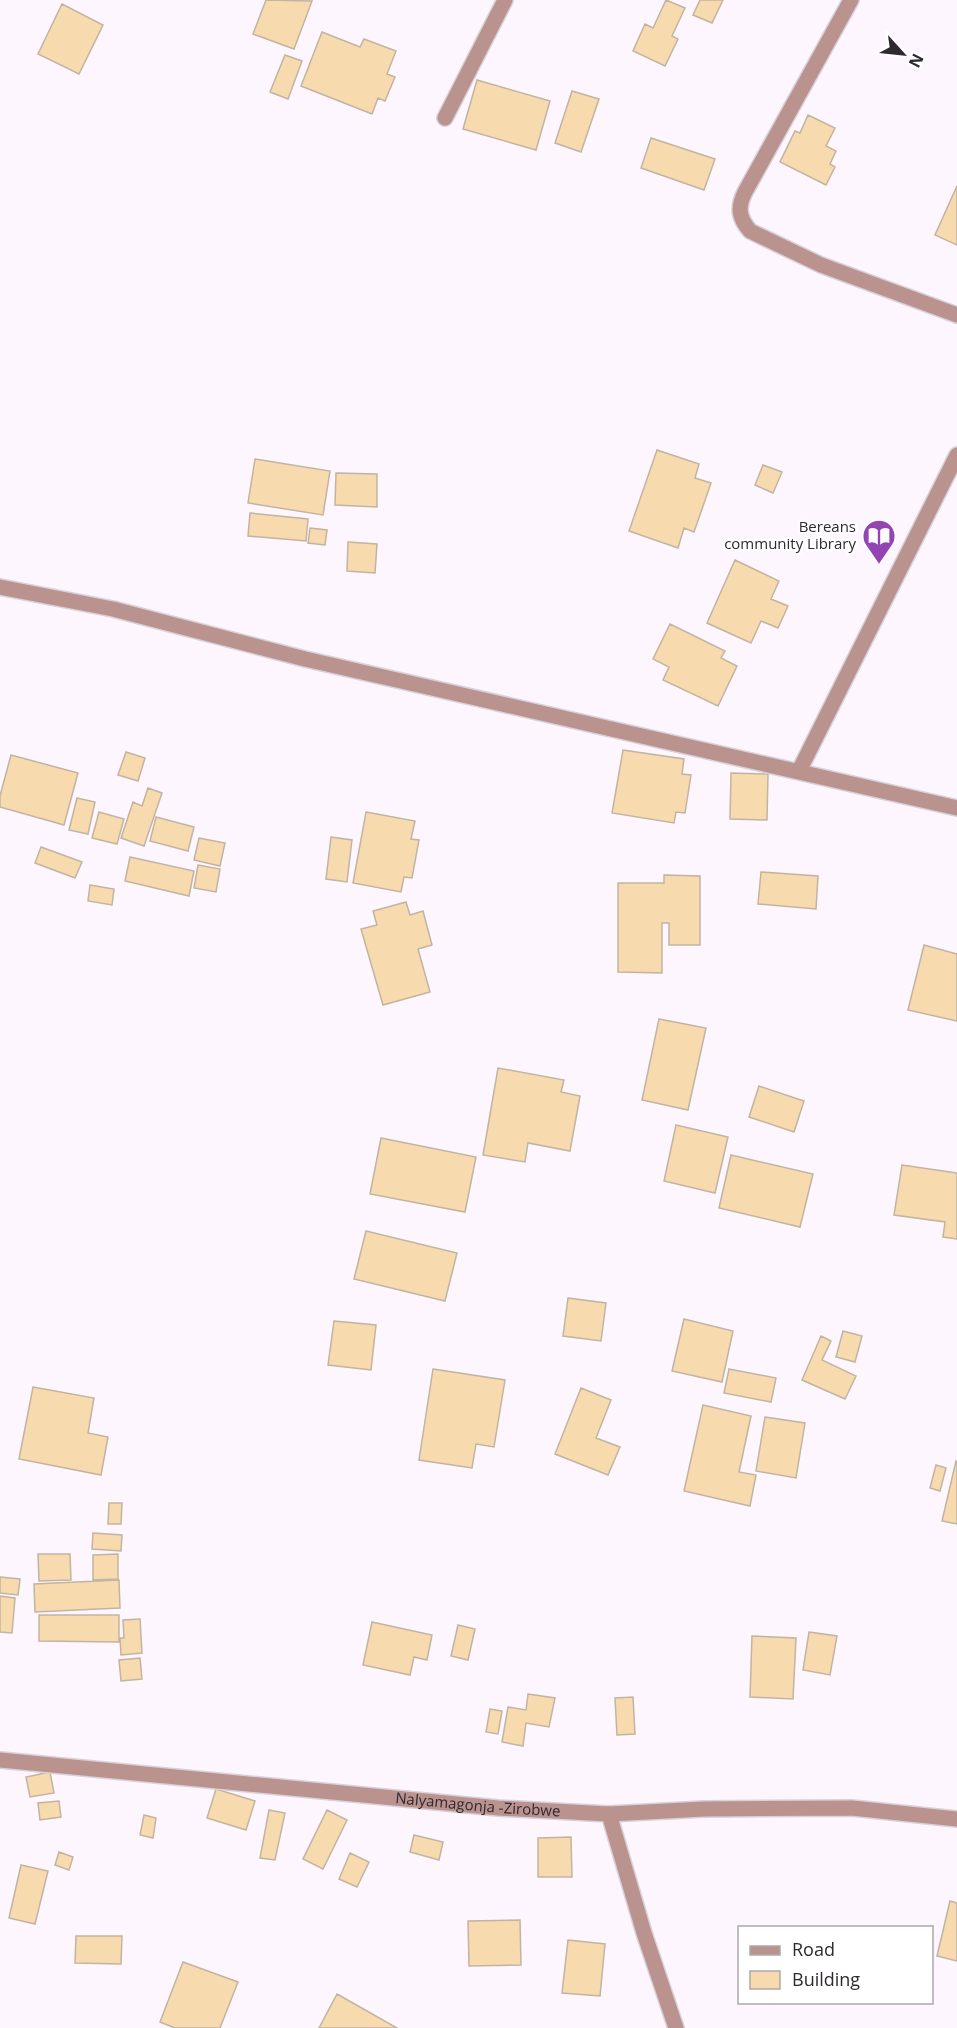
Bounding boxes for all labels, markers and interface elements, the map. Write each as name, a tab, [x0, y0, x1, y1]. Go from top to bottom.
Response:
north arrow	[873, 24, 933, 84]
text: N	[904, 50, 929, 72]
place label: Bereans community Library	[724, 516, 856, 553]
library icon: Bereans community Library	[861, 518, 897, 565]
street label: Nalyamagonja -Zirobwe	[394, 1787, 561, 1820]
legend	[738, 1926, 933, 2004]
text: Road	[792, 1937, 835, 1961]
text: Building	[792, 1967, 860, 1991]

